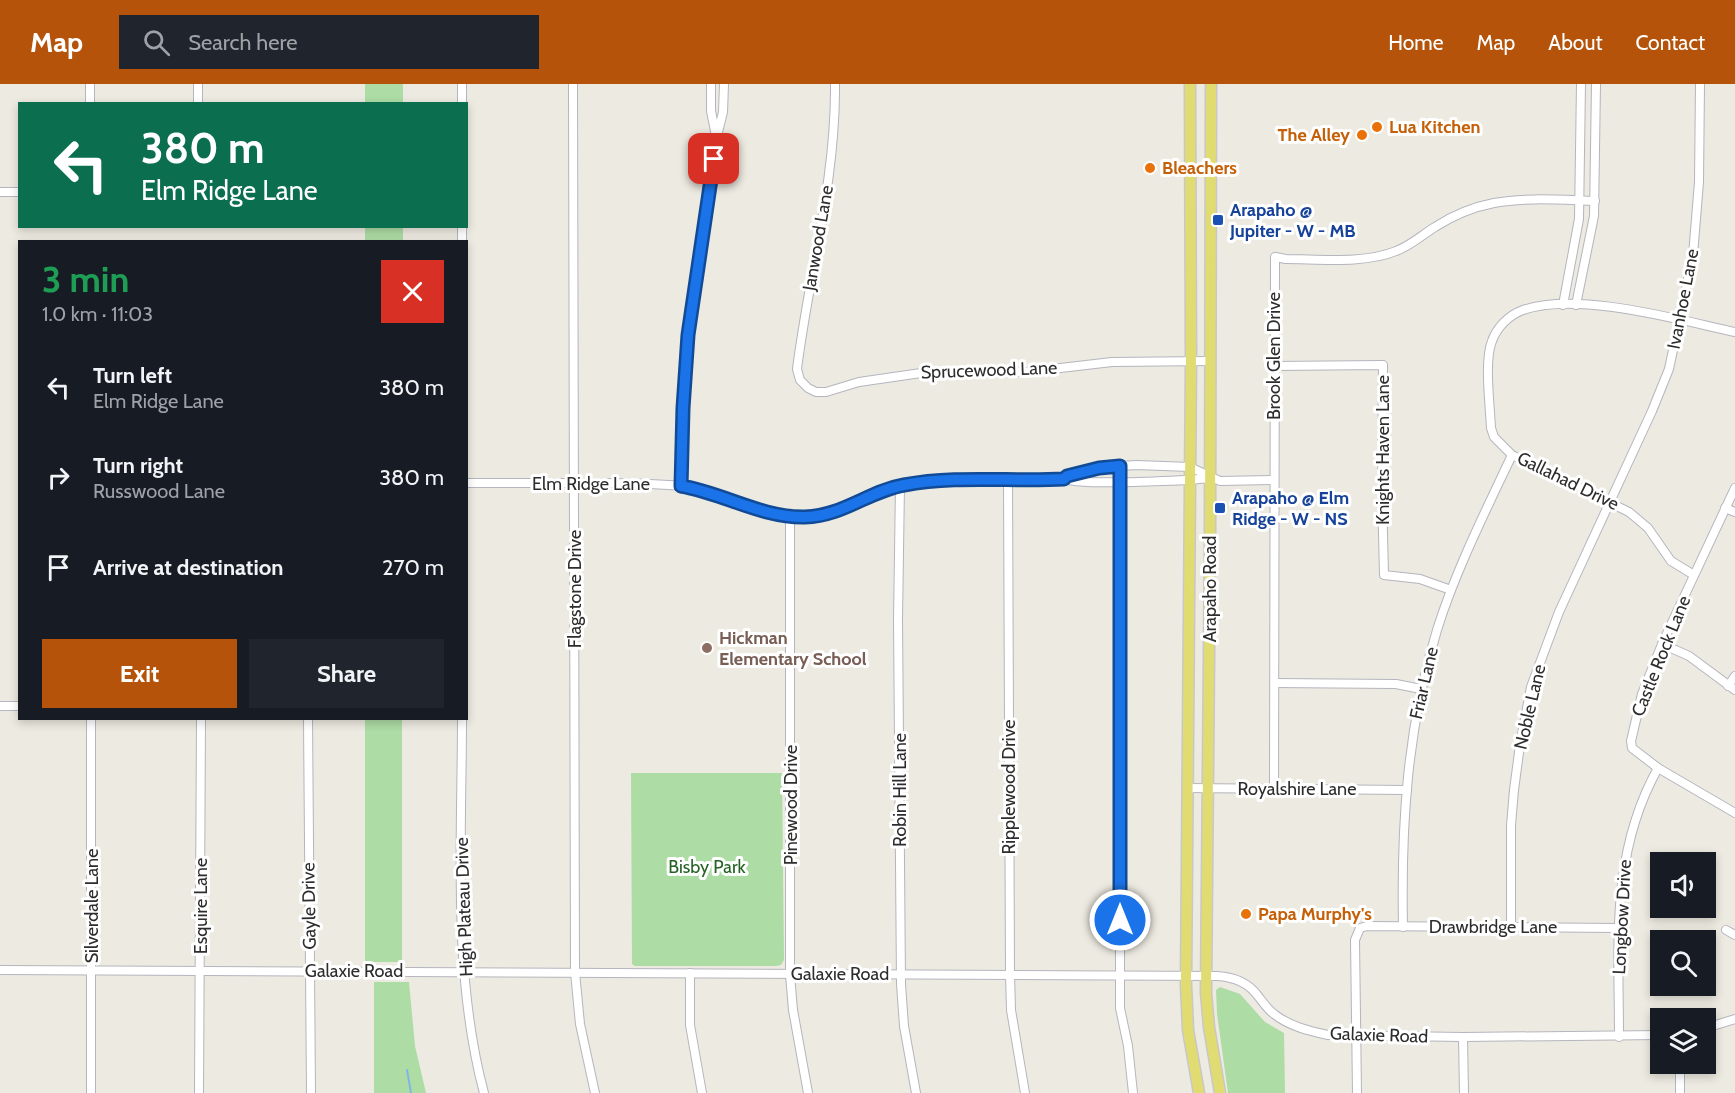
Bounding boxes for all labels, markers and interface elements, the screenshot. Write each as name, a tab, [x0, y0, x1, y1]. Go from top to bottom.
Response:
search box	[119, 15, 539, 69]
text: Map	[30, 25, 83, 59]
icon: search	[140, 26, 173, 59]
text: Search here	[188, 29, 297, 56]
text: Home	[1388, 30, 1444, 55]
text: Map	[1477, 30, 1515, 55]
text: About	[1548, 30, 1602, 55]
text: Contact	[1635, 30, 1705, 55]
place label: Lua Kitchen	[1389, 116, 1480, 138]
marker: Lua Kitchen	[1370, 120, 1384, 134]
text: 380 m	[141, 122, 265, 174]
place label: The Alley	[1278, 124, 1350, 146]
icon: left	[42, 126, 120, 204]
marker: The Alley	[1355, 128, 1369, 142]
pin	[688, 133, 739, 184]
icon: arrive	[697, 142, 730, 175]
place label: Bleachers	[1162, 157, 1237, 179]
marker: Bleachers	[1143, 161, 1157, 175]
text: Elm Ridge Lane	[141, 174, 318, 207]
street label: Janwood Lane	[798, 184, 838, 293]
place label: Arapaho @ Jupiter - W - MB	[1229, 199, 1356, 242]
marker: Arapaho @ Jupiter - W - MB	[1211, 213, 1225, 227]
street label: Ivanhoe Lane	[1662, 247, 1704, 351]
text: 3 min	[42, 257, 129, 301]
button: close	[381, 260, 444, 323]
street label: Brook Glen Drive	[1263, 292, 1285, 420]
text: 1.0 km · 11:03	[42, 302, 153, 326]
street label: Sprucewood Lane	[920, 357, 1058, 383]
text: Turn left	[93, 362, 172, 389]
icon: left	[42, 371, 75, 404]
text: 380 m	[379, 374, 444, 401]
street label: Knights Haven Lane	[1372, 375, 1394, 525]
text: Elm Ridge Lane	[93, 389, 224, 413]
street label: Gallahad Drive	[1513, 447, 1623, 515]
text: Turn right	[93, 452, 183, 479]
icon: right	[42, 461, 75, 494]
text: 380 m	[379, 464, 444, 491]
street label: Elm Ridge Lane	[532, 473, 650, 495]
text: Russwood Lane	[93, 479, 225, 503]
place label: Arapaho @ Elm Ridge - W - NS	[1232, 487, 1349, 530]
marker: Arapaho @ Elm Ridge - W - NS	[1213, 501, 1227, 515]
street label: Flagstone Drive	[564, 530, 586, 648]
street label: Arapaho Road	[1199, 536, 1221, 642]
icon: arrive	[42, 551, 75, 584]
text: Arrive at destination	[93, 554, 283, 581]
text: 270 m	[382, 554, 444, 581]
street label: Castle Rock Lane	[1627, 592, 1695, 720]
place label: Hickman Elementary School	[719, 627, 867, 670]
button: Exit	[42, 639, 237, 708]
button: Share	[249, 639, 444, 708]
marker: Hickman Elementary School	[700, 641, 714, 655]
street label: Friar Lane	[1405, 645, 1443, 721]
street label: Noble Lane	[1510, 662, 1550, 752]
street label: Ripplewood Drive	[998, 719, 1020, 855]
street label: Robin Hill Lane	[889, 733, 911, 847]
street label: Pinewood Drive	[780, 745, 802, 865]
street label: Royalshire Lane	[1238, 778, 1356, 800]
street label: High Plateau Drive	[451, 837, 477, 977]
street label: Silverdale Lane	[81, 849, 103, 963]
map controls	[1650, 852, 1716, 1074]
button: sound	[1650, 852, 1716, 918]
park label: Bisby Park	[668, 856, 747, 878]
street label: Esquire Lane	[190, 858, 212, 954]
street label: Longbow Drive	[1608, 859, 1636, 975]
street label: Gayle Drive	[297, 862, 321, 950]
position arrow	[1088, 888, 1152, 952]
place label: Papa Murphy's	[1258, 903, 1372, 925]
marker: Papa Murphy's	[1239, 907, 1253, 921]
street label: Drawbridge Lane	[1429, 916, 1557, 938]
button: search	[1650, 930, 1716, 996]
street label: Galaxie Road	[305, 960, 403, 982]
street label: Galaxie Road	[791, 963, 889, 985]
button: layers	[1650, 1008, 1716, 1074]
street label: Galaxie Road	[1330, 1022, 1428, 1048]

